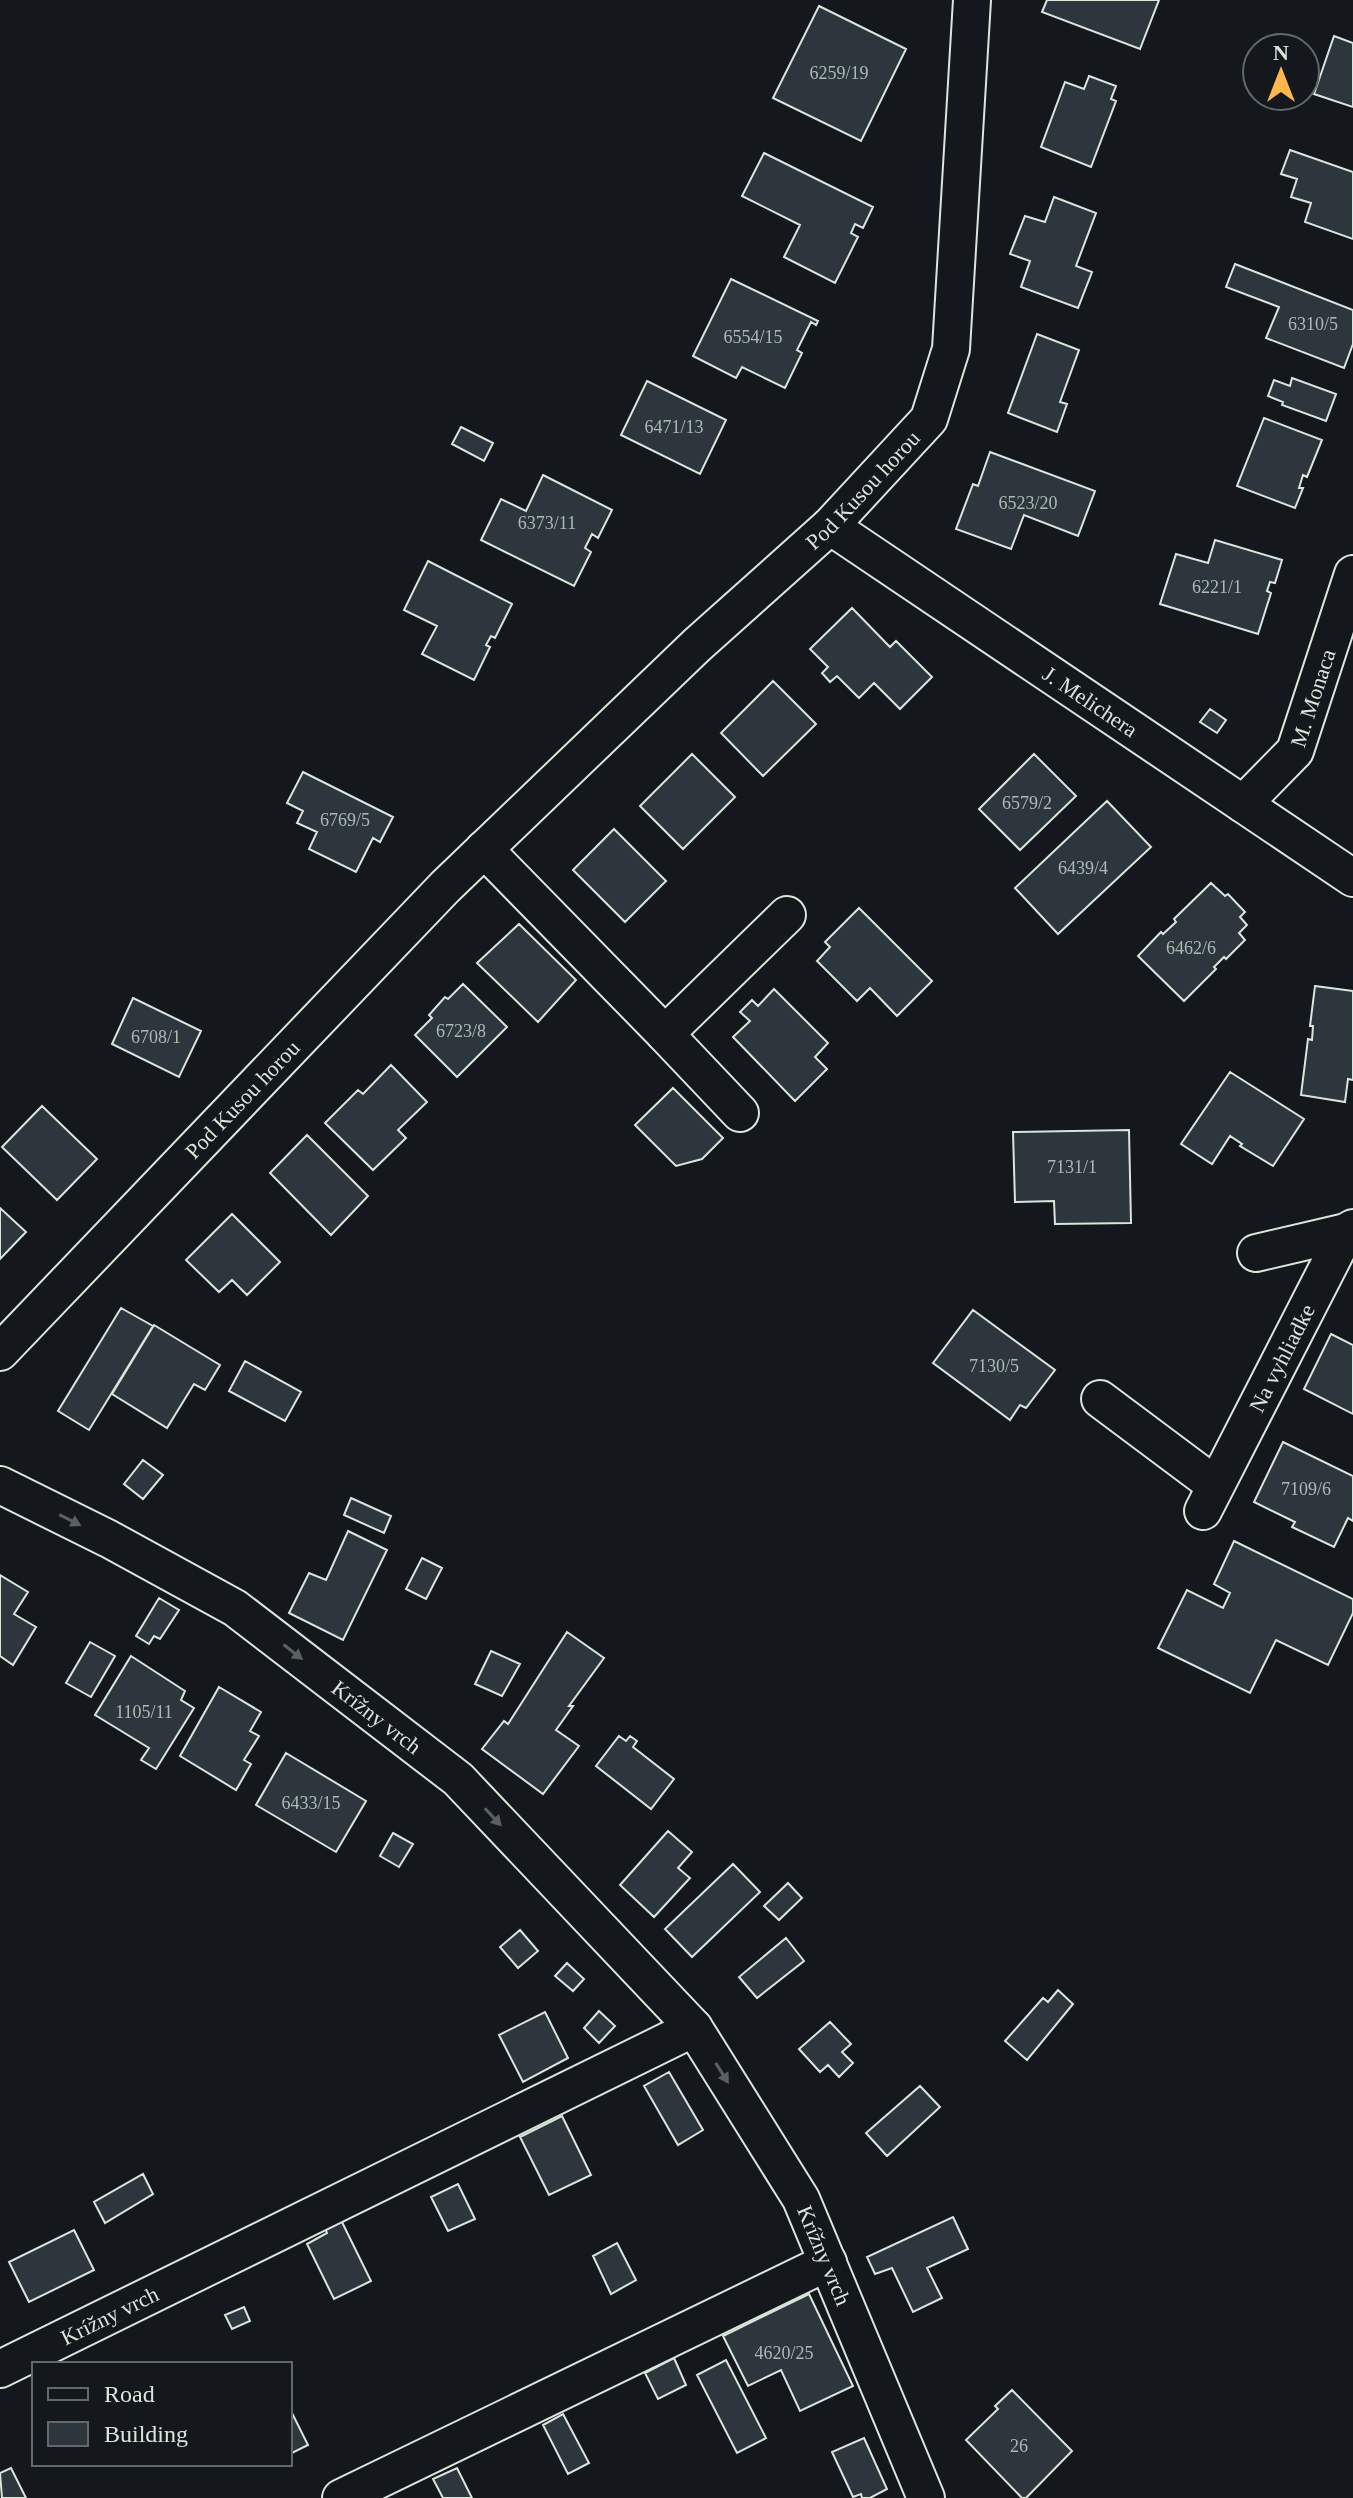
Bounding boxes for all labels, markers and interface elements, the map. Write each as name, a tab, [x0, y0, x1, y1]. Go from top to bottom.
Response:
north arrow	[1241, 32, 1321, 112]
text: N	[1273, 40, 1289, 65]
house number: 6259/19	[809, 63, 869, 83]
house number: 6310/5	[1288, 314, 1338, 334]
house number: 6554/15	[723, 327, 783, 347]
house number: 6471/13	[644, 417, 704, 437]
street label: Pod Kusou horou	[800, 425, 924, 554]
house number: 6523/20	[998, 493, 1058, 513]
house number: 6373/11	[518, 513, 576, 533]
house number: 6221/1	[1192, 577, 1242, 597]
street label: M. Monaca	[1285, 646, 1340, 750]
street label: J. Melichera	[1038, 661, 1143, 742]
house number: 6579/2	[1002, 793, 1052, 813]
house number: 6769/5	[320, 810, 370, 830]
house number: 6439/4	[1058, 858, 1108, 878]
house number: 6462/6	[1166, 938, 1216, 958]
house number: 6723/8	[436, 1021, 486, 1041]
house number: 6708/1	[131, 1027, 181, 1047]
street label: Pod Kusou horou	[180, 1035, 304, 1163]
house number: 7131/1	[1047, 1157, 1097, 1177]
street label: Na vyhliadke	[1243, 1300, 1319, 1416]
house number: 7130/5	[969, 1356, 1019, 1376]
house number: 7109/6	[1281, 1479, 1331, 1499]
one-way arrow	[58, 1513, 81, 1526]
one-way arrow	[283, 1643, 303, 1659]
street label: Krížny vrch	[327, 1675, 426, 1759]
house number: 1105/11	[115, 1702, 173, 1722]
house number: 6433/15	[281, 1793, 341, 1813]
one-way arrow	[483, 1807, 502, 1826]
one-way arrow	[714, 2062, 728, 2084]
street label: Krížny vrch	[793, 2202, 856, 2309]
street label: Krížny vrch	[57, 2281, 162, 2350]
house number: 4620/25	[754, 2343, 814, 2363]
legend	[32, 2362, 292, 2466]
text: Road	[104, 2381, 155, 2407]
text: Building	[104, 2421, 188, 2447]
house number: 26	[1010, 2436, 1028, 2456]

